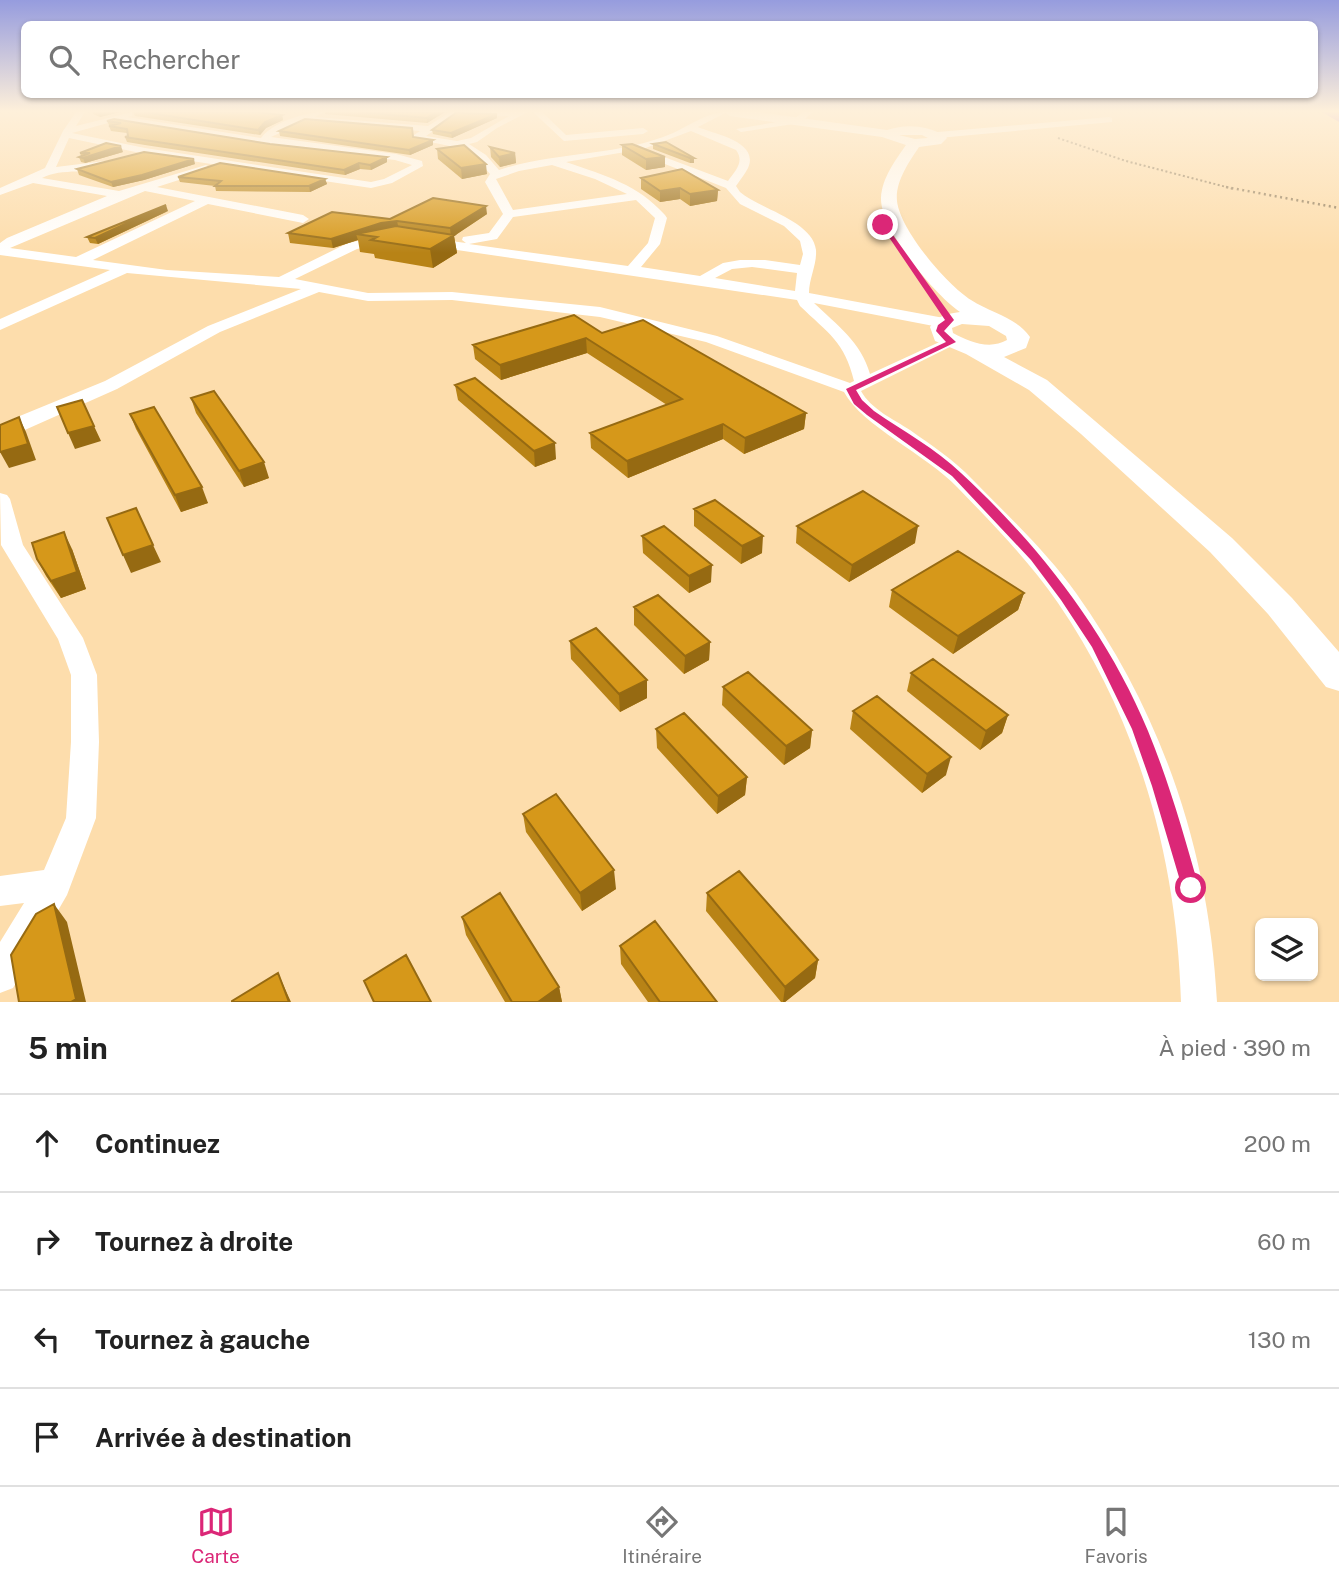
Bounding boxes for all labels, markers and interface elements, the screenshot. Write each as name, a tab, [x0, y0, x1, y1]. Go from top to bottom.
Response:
search box	[21, 21, 1318, 98]
icon: search	[45, 41, 83, 79]
text: Rechercher	[101, 44, 240, 75]
route end	[867, 209, 898, 240]
route start	[1175, 872, 1206, 903]
map controls	[1255, 918, 1318, 981]
button: layers	[1255, 918, 1318, 981]
text: 5 min	[28, 1030, 108, 1066]
text: À pied · 390 m	[1159, 1034, 1311, 1061]
icon: ahead	[28, 1124, 66, 1162]
text: Continuez	[95, 1128, 220, 1159]
text: 200 m	[1244, 1130, 1311, 1157]
icon: right	[28, 1222, 66, 1260]
text: Tournez à droite	[95, 1226, 293, 1257]
text: 60 m	[1257, 1228, 1311, 1255]
icon: left	[28, 1320, 66, 1358]
text: Tournez à gauche	[95, 1324, 310, 1355]
text: 130 m	[1248, 1326, 1311, 1353]
icon: arrive	[28, 1418, 66, 1456]
text: Arrivée à destination	[95, 1422, 352, 1453]
tab: Carte	[191, 1503, 240, 1567]
tab: Itinéraire	[622, 1503, 702, 1567]
tab: Favoris	[1085, 1503, 1148, 1567]

